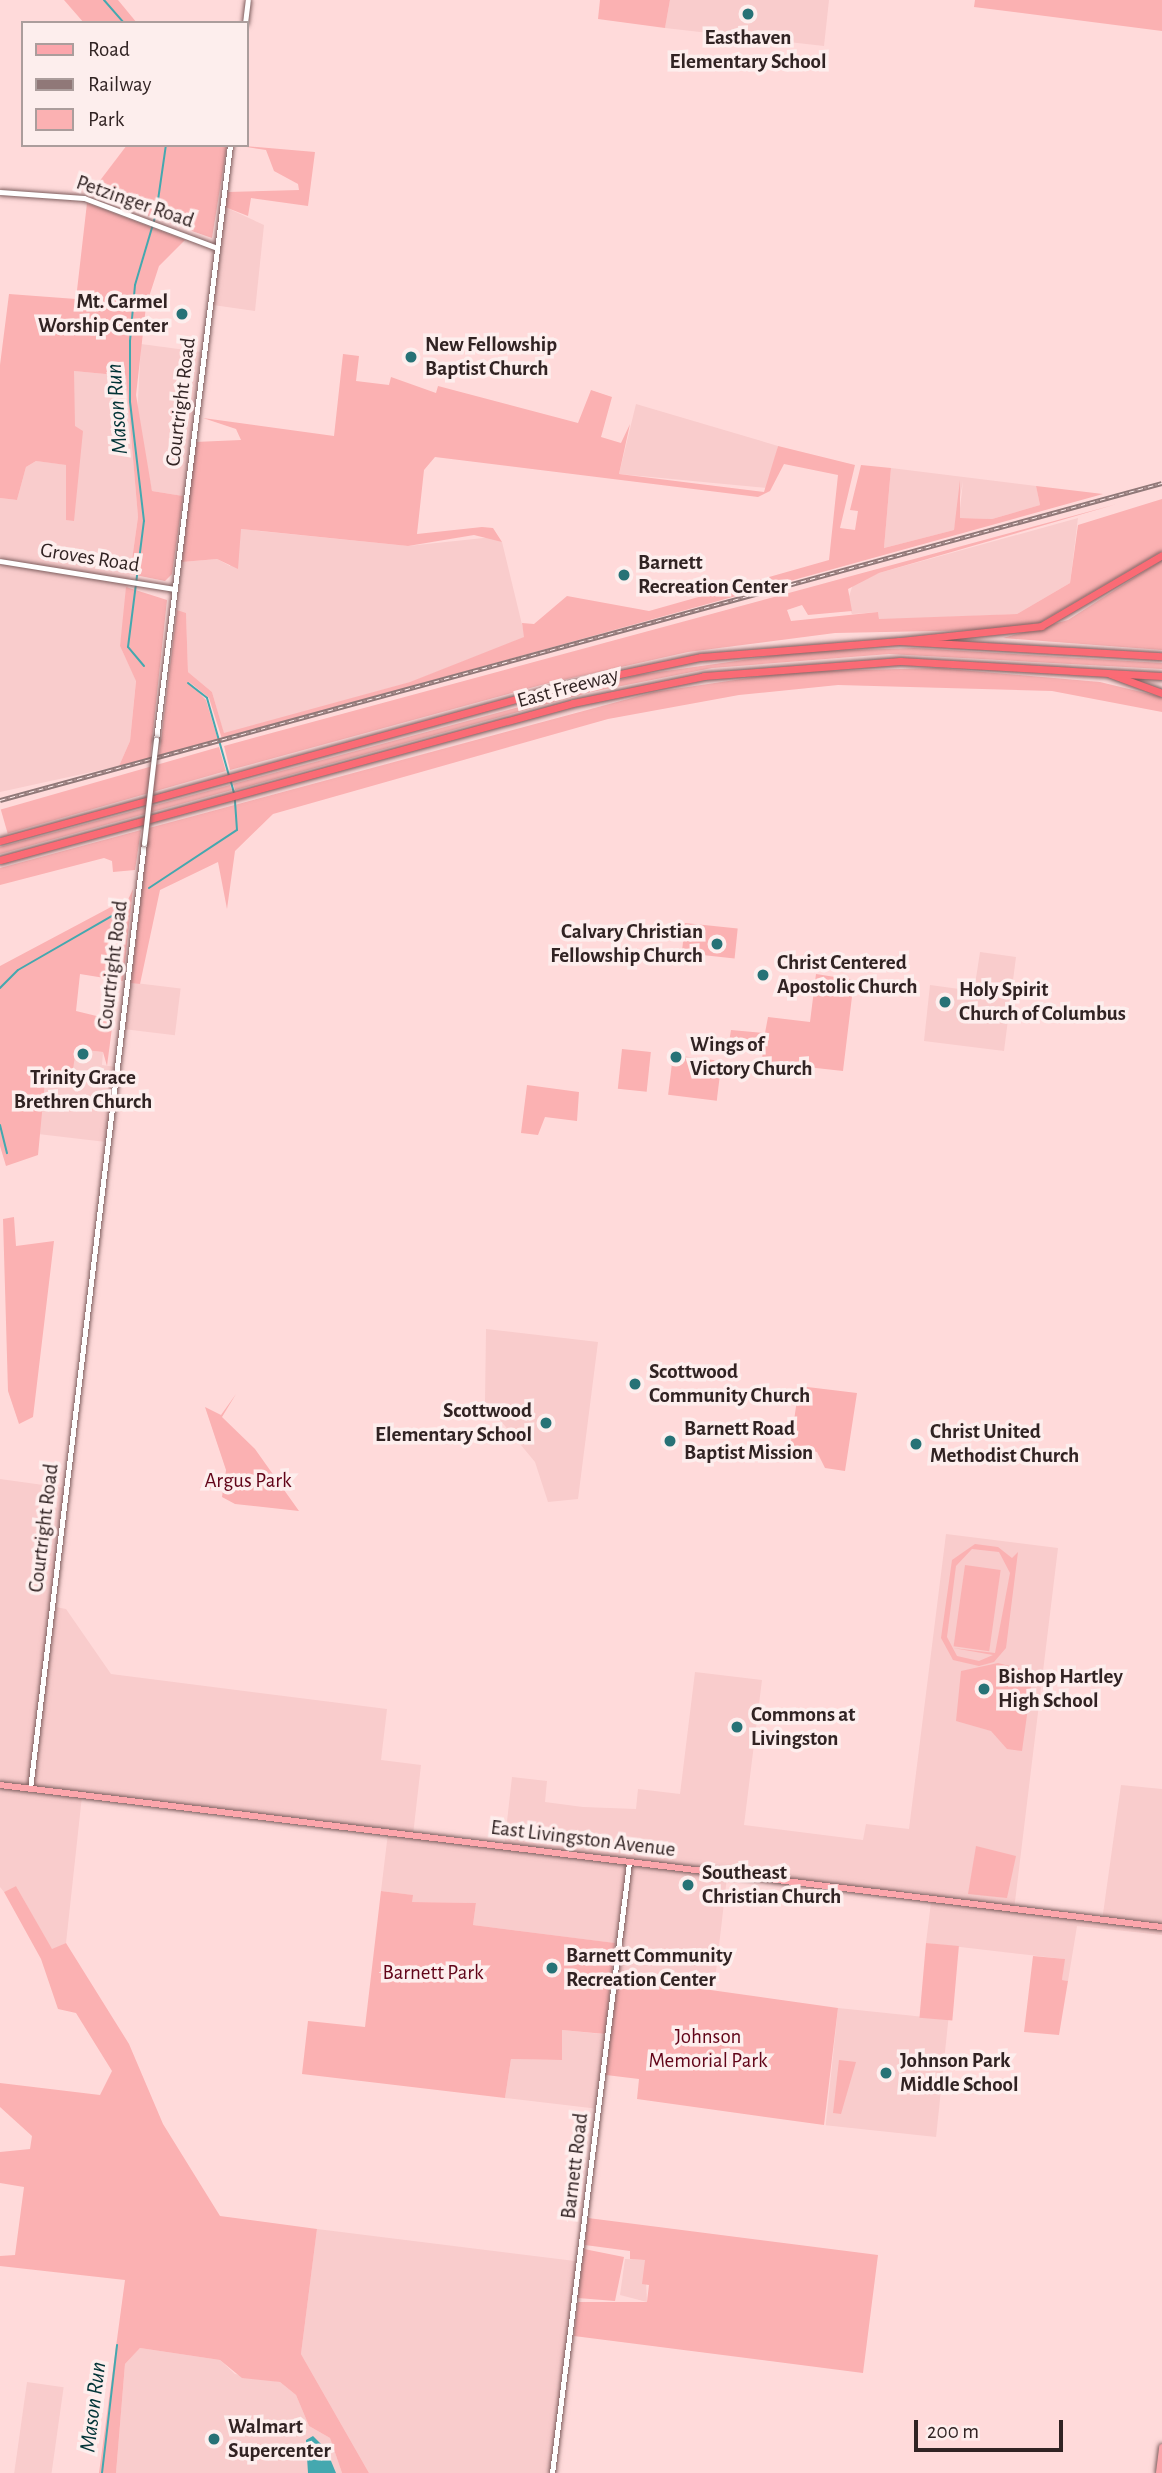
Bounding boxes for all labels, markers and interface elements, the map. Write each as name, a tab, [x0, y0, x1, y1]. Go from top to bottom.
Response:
marker: Easthaven Elementary School	[740, 6, 756, 22]
legend	[21, 21, 248, 147]
place label: Easthaven Elementary School	[670, 25, 826, 75]
text: Road	[88, 39, 130, 60]
text: Railway	[88, 74, 151, 95]
text: Park	[88, 109, 124, 130]
street label: Petzinger Road	[73, 170, 197, 234]
place label: Mt. Carmel Worship Center	[38, 289, 168, 339]
marker: Mt. Carmel Worship Center	[174, 306, 190, 322]
place label: New Fellowship Baptist Church	[425, 332, 557, 382]
street label: Courtright Road	[161, 336, 201, 468]
marker: New Fellowship Baptist Church	[403, 349, 419, 365]
water label: Mason Run	[101, 363, 135, 455]
street label: Groves Road	[39, 538, 141, 578]
place label: Barnett Recreation Center	[638, 550, 788, 600]
marker: Barnett Recreation Center	[616, 567, 632, 583]
street label: East Freeway	[515, 662, 621, 714]
street label: Courtright Road	[93, 899, 133, 1031]
place label: Calvary Christian Fellowship Church	[550, 919, 703, 969]
marker: Calvary Christian Fellowship Church	[709, 936, 725, 952]
place label: Christ Centered Apostolic Church	[777, 950, 918, 1000]
marker: Christ Centered Apostolic Church	[755, 967, 771, 983]
place label: Holy Spirit Church of Columbus	[959, 977, 1126, 1027]
marker: Holy Spirit Church of Columbus	[937, 994, 953, 1010]
place label: Wings of Victory Church	[690, 1032, 813, 1082]
marker: Trinity Grace Brethren Church	[75, 1046, 91, 1062]
marker: Wings of Victory Church	[668, 1049, 684, 1065]
place label: Trinity Grace Brethren Church	[14, 1065, 152, 1115]
place label: Scottwood Community Church	[649, 1359, 810, 1409]
marker: Scottwood Community Church	[627, 1376, 643, 1392]
place label: Scottwood Elementary School	[375, 1398, 532, 1448]
marker: Scottwood Elementary School	[538, 1415, 554, 1431]
place label: Barnett Road Baptist Mission	[684, 1416, 813, 1466]
place label: Christ United Methodist Church	[930, 1419, 1079, 1469]
marker: Barnett Road Baptist Mission	[662, 1433, 678, 1449]
marker: Christ United Methodist Church	[908, 1436, 924, 1452]
street label: Courtright Road	[24, 1462, 64, 1594]
park label: Argus Park	[204, 1468, 292, 1494]
place label: Bishop Hartley High School	[998, 1664, 1123, 1714]
marker: Bishop Hartley High School	[976, 1681, 992, 1697]
place label: Commons at Livingston	[751, 1702, 855, 1752]
marker: Commons at Livingston	[729, 1719, 745, 1735]
street label: East Livingston Avenue	[489, 1815, 677, 1863]
place label: Southeast Christian Church	[702, 1860, 841, 1910]
marker: Southeast Christian Church	[680, 1877, 696, 1893]
place label: Barnett Community Recreation Center	[566, 1943, 732, 1993]
park label: Barnett Park	[382, 1960, 484, 1986]
marker: Barnett Community Recreation Center	[544, 1960, 560, 1976]
park label: Johnson Memorial Park	[648, 2024, 768, 2074]
place label: Johnson Park Middle School	[900, 2048, 1019, 2098]
marker: Johnson Park Middle School	[878, 2065, 894, 2081]
street label: Barnett Road	[556, 2112, 594, 2220]
water label: Mason Run	[75, 2360, 113, 2454]
scale bar	[917, 2406, 1066, 2450]
place label: Walmart Supercenter	[228, 2414, 331, 2464]
text: 200 m	[927, 2421, 979, 2442]
marker: Walmart Supercenter	[206, 2431, 222, 2447]

